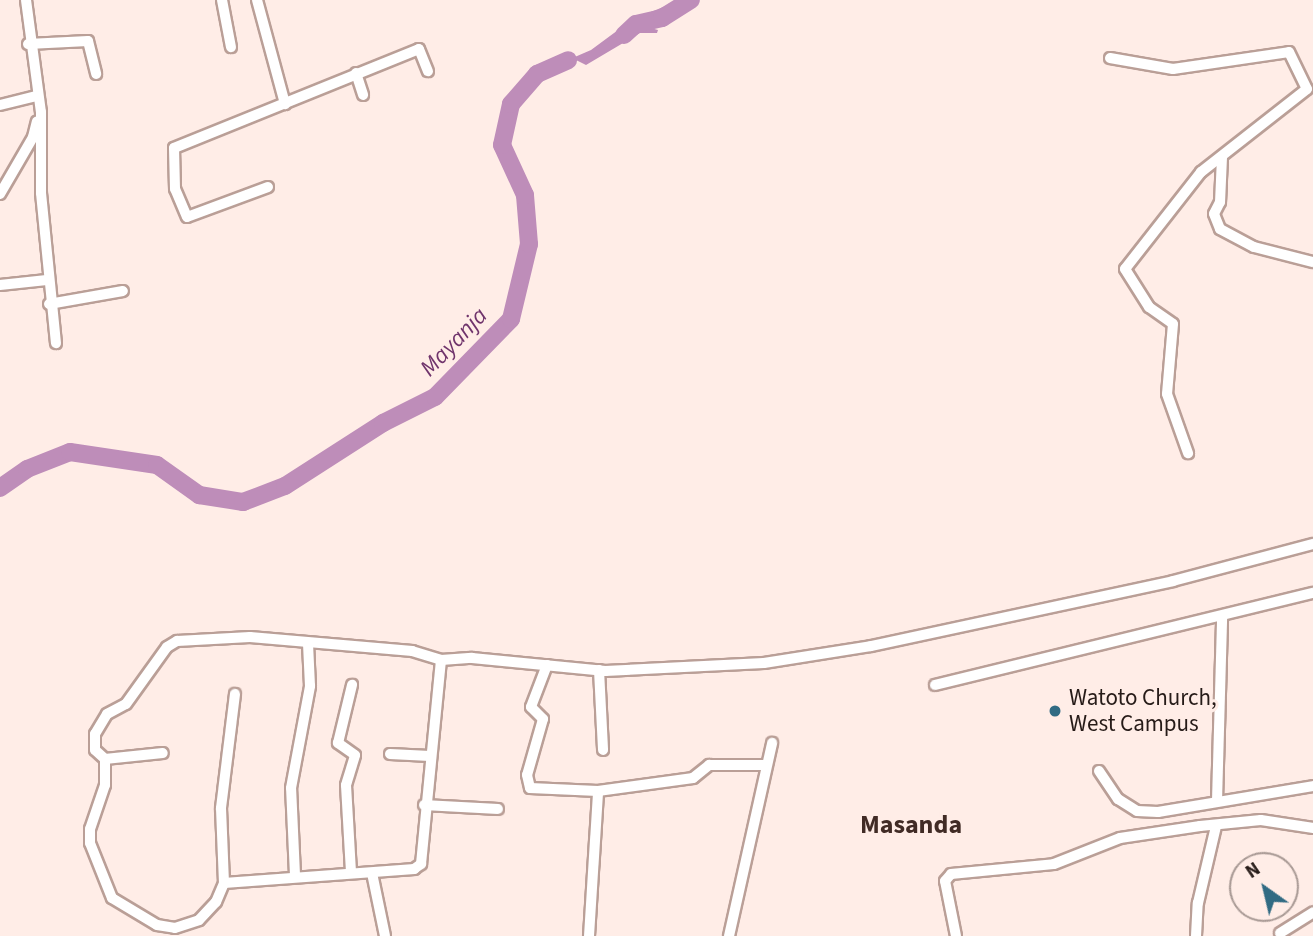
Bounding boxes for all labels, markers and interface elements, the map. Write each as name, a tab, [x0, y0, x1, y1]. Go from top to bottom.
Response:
water label: Mayanja	[414, 302, 494, 382]
place label: Watoto Church, West Campus	[1069, 684, 1217, 738]
marker: Watoto Church, West Campus	[1047, 703, 1063, 719]
district label: Masanda	[860, 809, 962, 841]
north arrow	[1229, 852, 1299, 922]
text: N	[1240, 856, 1266, 886]

